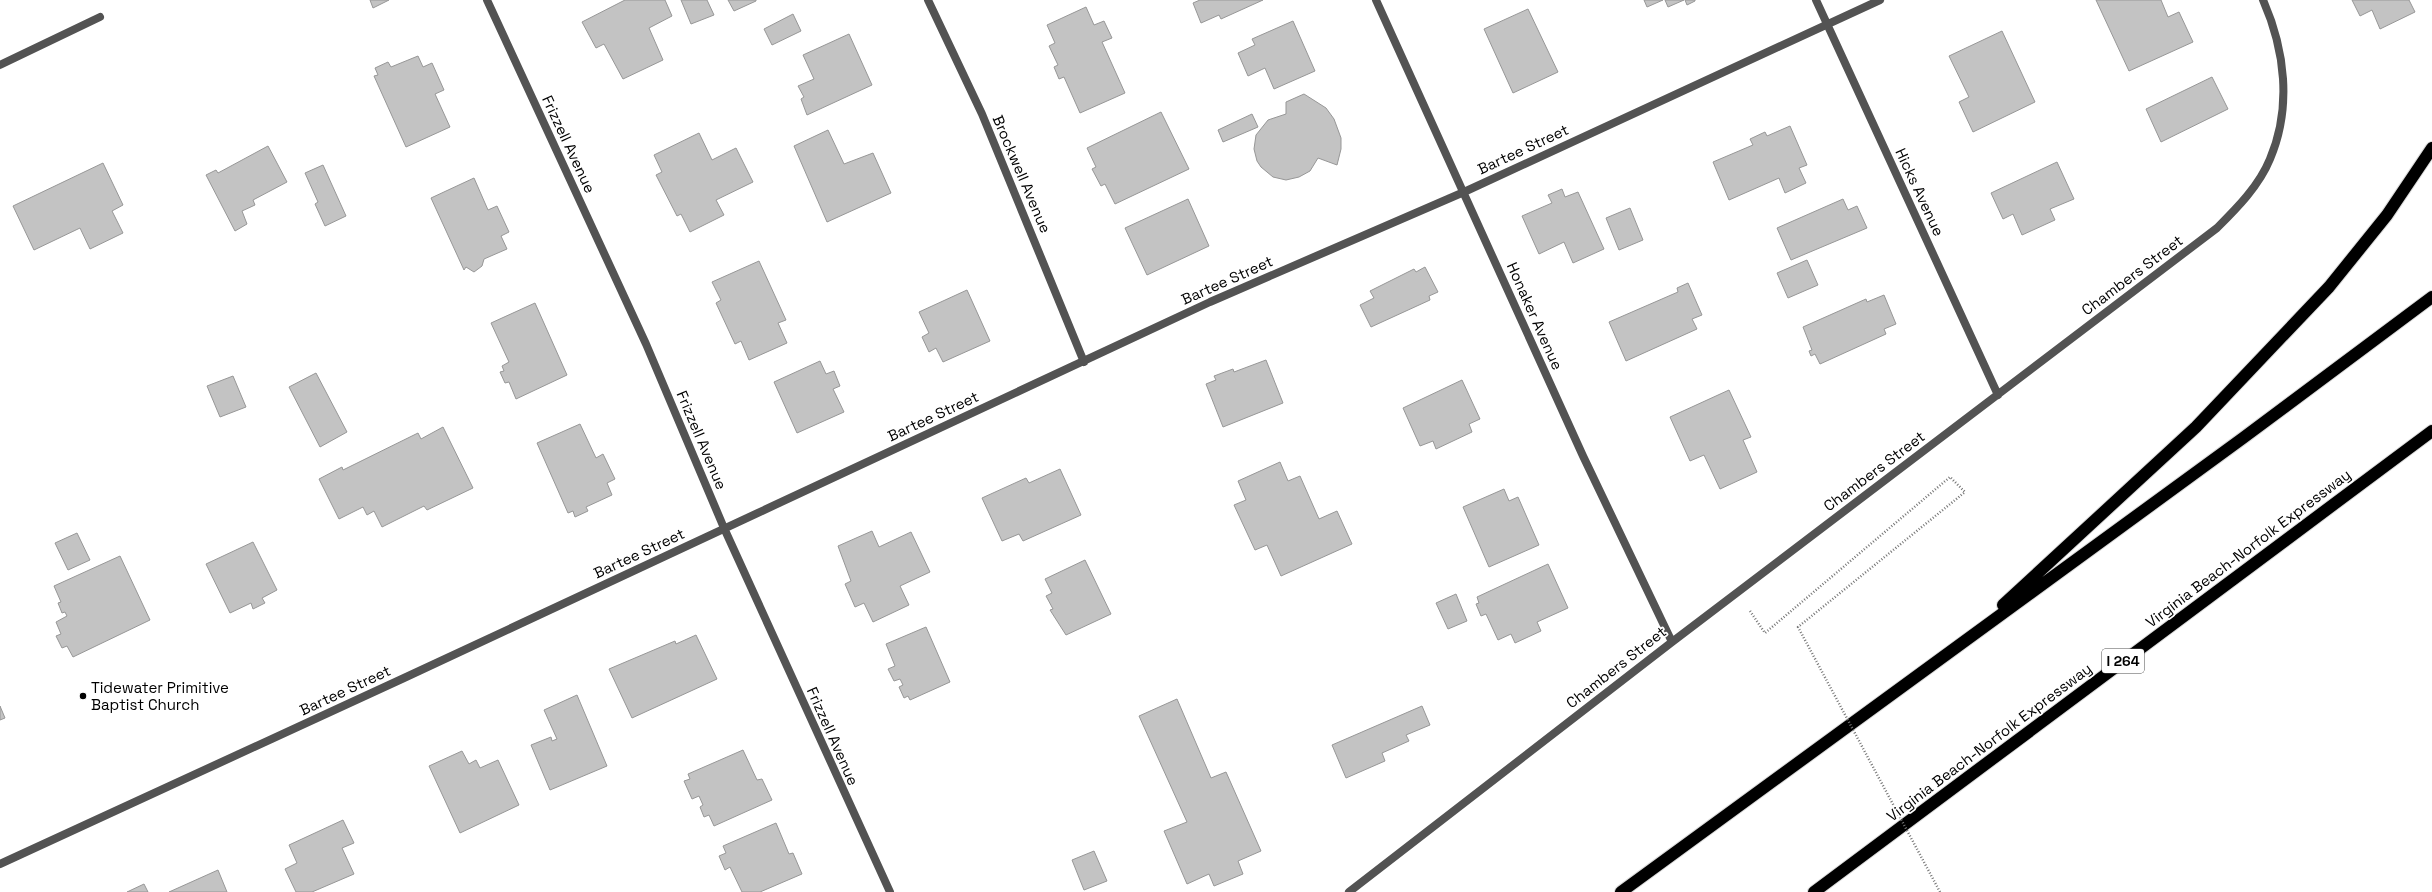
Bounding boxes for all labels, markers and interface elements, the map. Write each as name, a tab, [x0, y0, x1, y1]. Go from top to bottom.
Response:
street label: Frizzell Avenue	[538, 92, 600, 196]
street label: Brockwell Avenue	[989, 112, 1055, 236]
street label: Bartee Street	[1474, 120, 1572, 178]
street label: Hicks Avenue	[1891, 145, 1949, 239]
street label: Chambers Street	[2078, 231, 2187, 319]
street label: Bartee Street	[1178, 251, 1276, 309]
street label: Honaker Avenue	[1503, 259, 1567, 373]
street label: Bartee Street	[884, 387, 982, 445]
street label: Frizzell Avenue	[673, 388, 731, 492]
street label: Chambers Street	[1820, 427, 1929, 515]
street label: Virginia Beach-Norfolk Expressway	[2142, 465, 2354, 631]
street label: Bartee Street	[590, 524, 688, 582]
street label: Chambers Street	[1562, 622, 1670, 712]
road number: I 264	[2102, 649, 2144, 673]
street label: Virginia Beach-Norfolk Expressway	[1883, 659, 2095, 825]
street label: Bartee Street	[296, 661, 394, 719]
place label: Tidewater Primitive Baptist Church	[91, 678, 229, 714]
street label: Frizzell Avenue	[803, 684, 863, 788]
marker: Tidewater Primitive Baptist Church	[78, 691, 88, 701]

